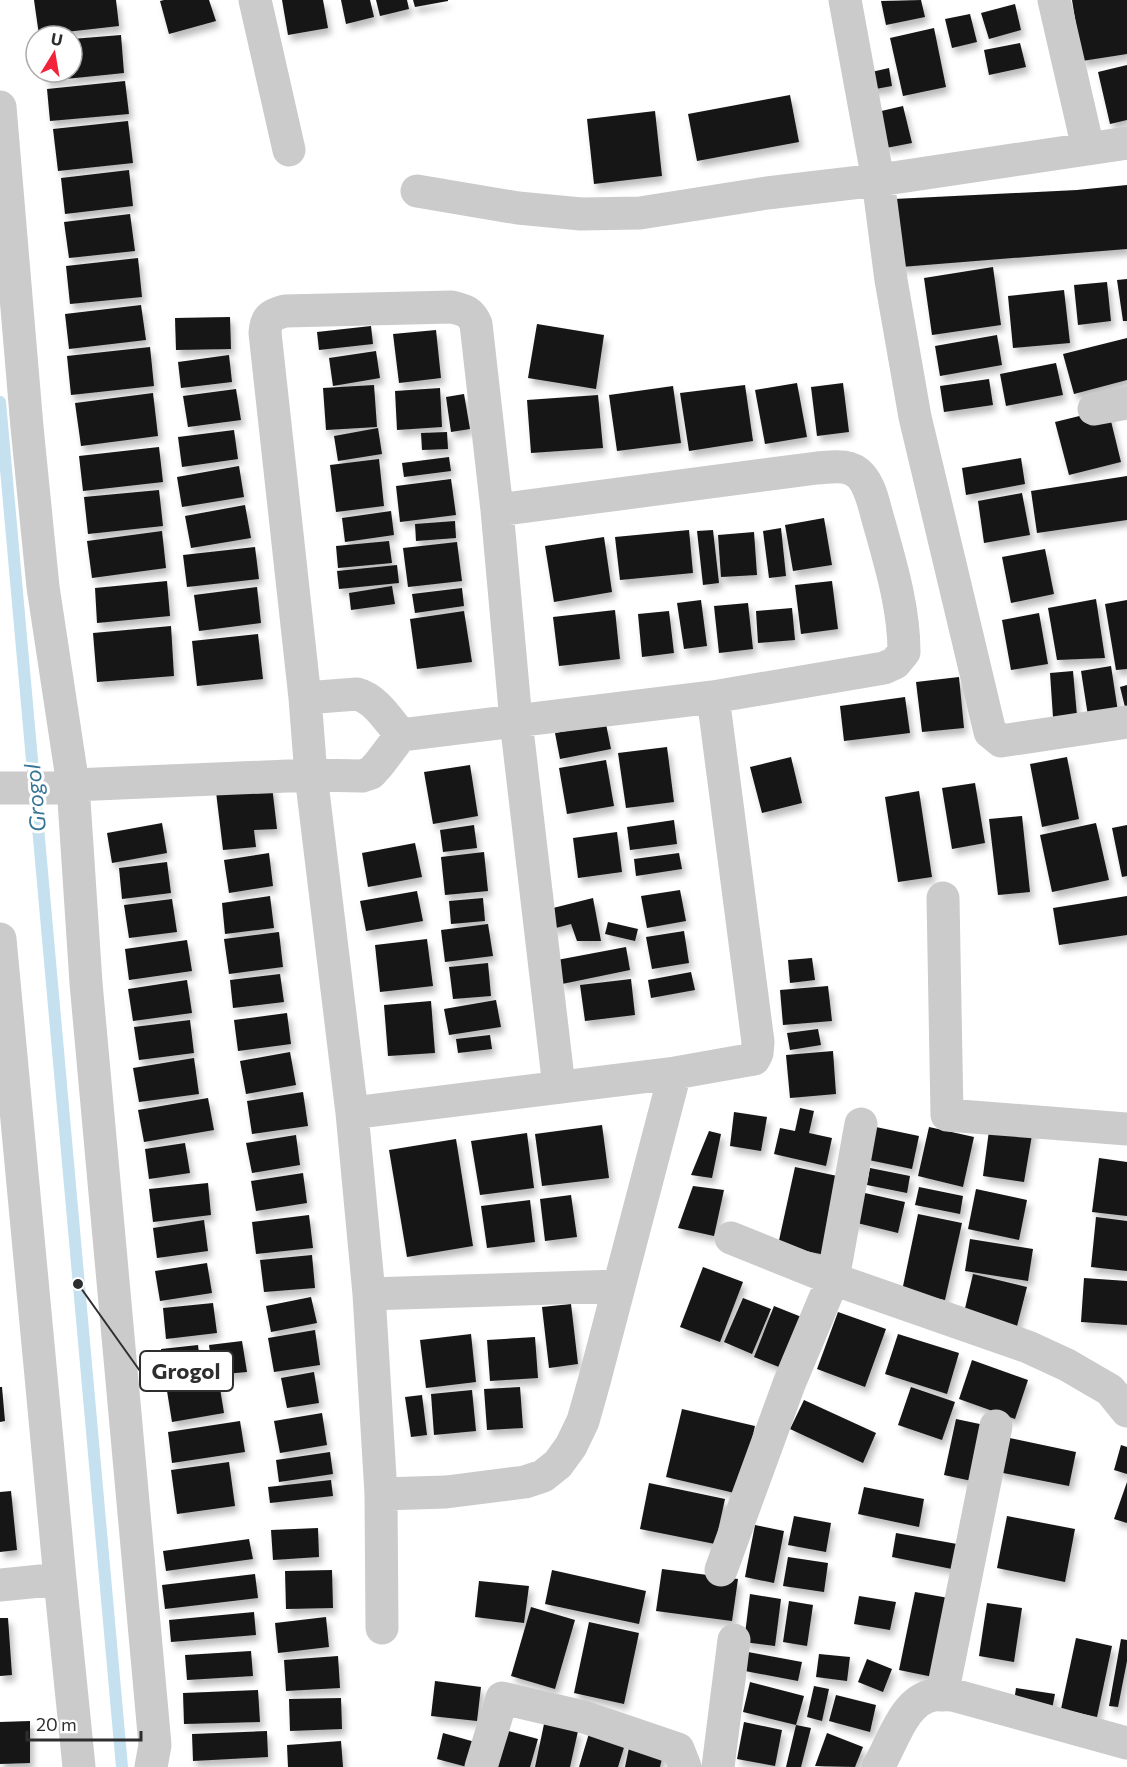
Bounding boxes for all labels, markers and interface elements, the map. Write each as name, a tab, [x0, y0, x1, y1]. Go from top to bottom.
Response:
north arrow	[24, 24, 84, 84]
text: U	[49, 28, 64, 49]
water label: Grogol	[18, 763, 51, 833]
callout: Grogol	[140, 1351, 233, 1391]
text: Grogol	[152, 1357, 220, 1384]
scale bar	[27, 1704, 141, 1742]
text: 20 m	[36, 1713, 77, 1735]

